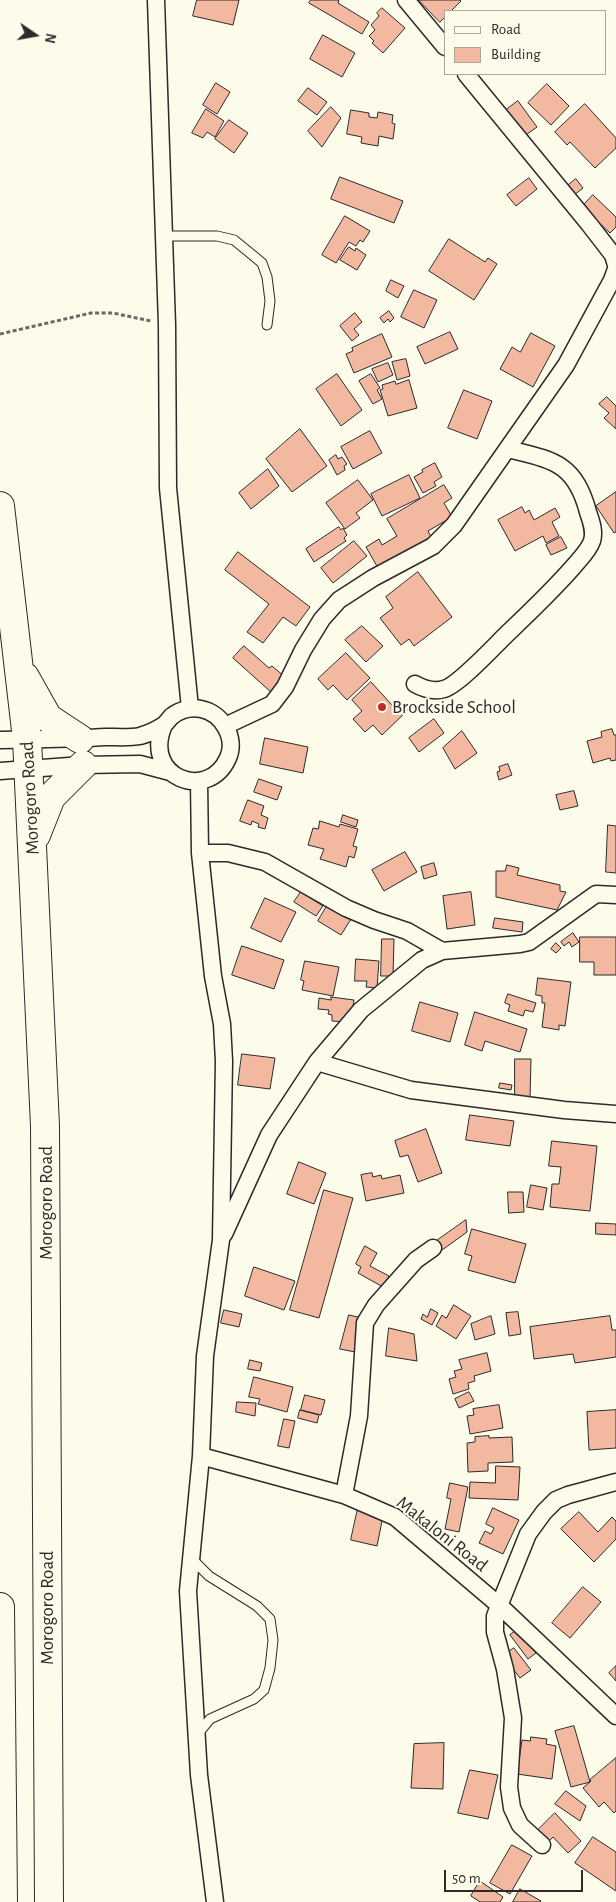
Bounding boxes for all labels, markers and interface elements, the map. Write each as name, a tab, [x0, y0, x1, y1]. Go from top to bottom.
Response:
north arrow	[10, 10, 60, 60]
legend	[444, 10, 606, 75]
text: Road	[491, 22, 521, 37]
text: N	[42, 32, 58, 44]
text: Building	[491, 47, 541, 62]
place label: Brockside School	[392, 696, 516, 718]
marker: Brockside School	[376, 701, 388, 713]
street label: Morogoro Road	[16, 741, 44, 855]
street label: Morogoro Road	[35, 1146, 57, 1260]
street label: Makaloni Road	[392, 1491, 492, 1577]
street label: Morogoro Road	[36, 1551, 58, 1665]
scale bar	[446, 1860, 585, 1892]
text: 50 m	[452, 1871, 481, 1886]

